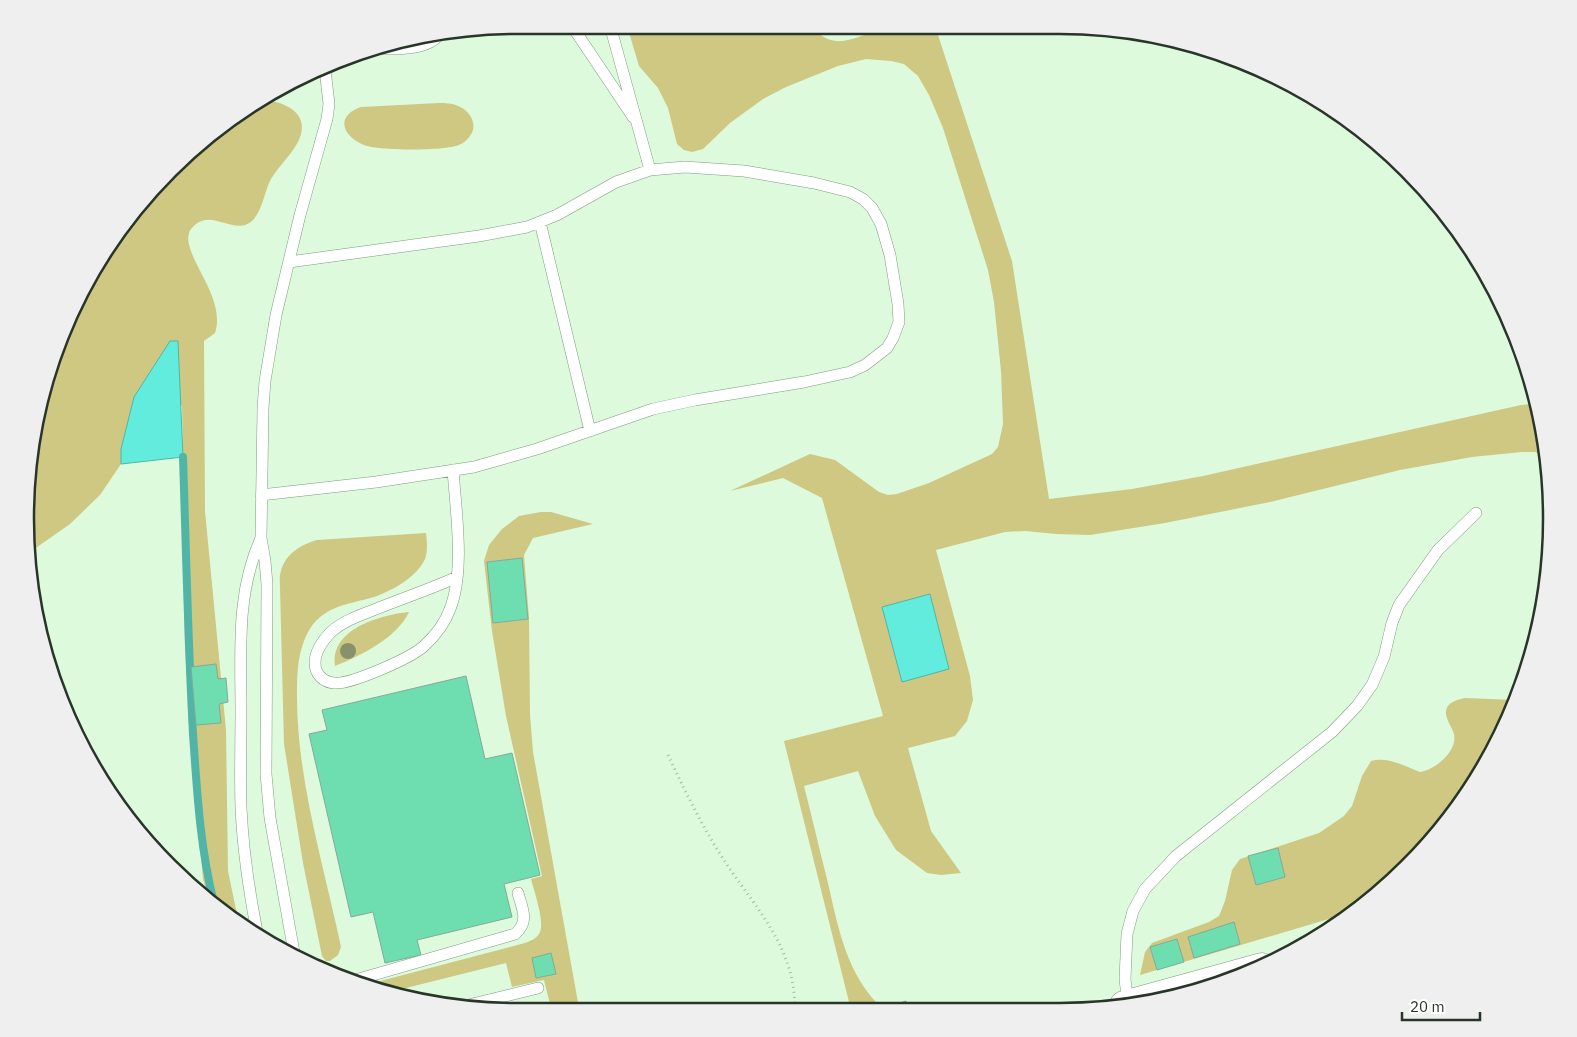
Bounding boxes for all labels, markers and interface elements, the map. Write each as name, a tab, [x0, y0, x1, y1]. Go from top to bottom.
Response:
scale bar	[1402, 990, 1480, 1022]
text: 20 m	[1410, 997, 1445, 1016]

